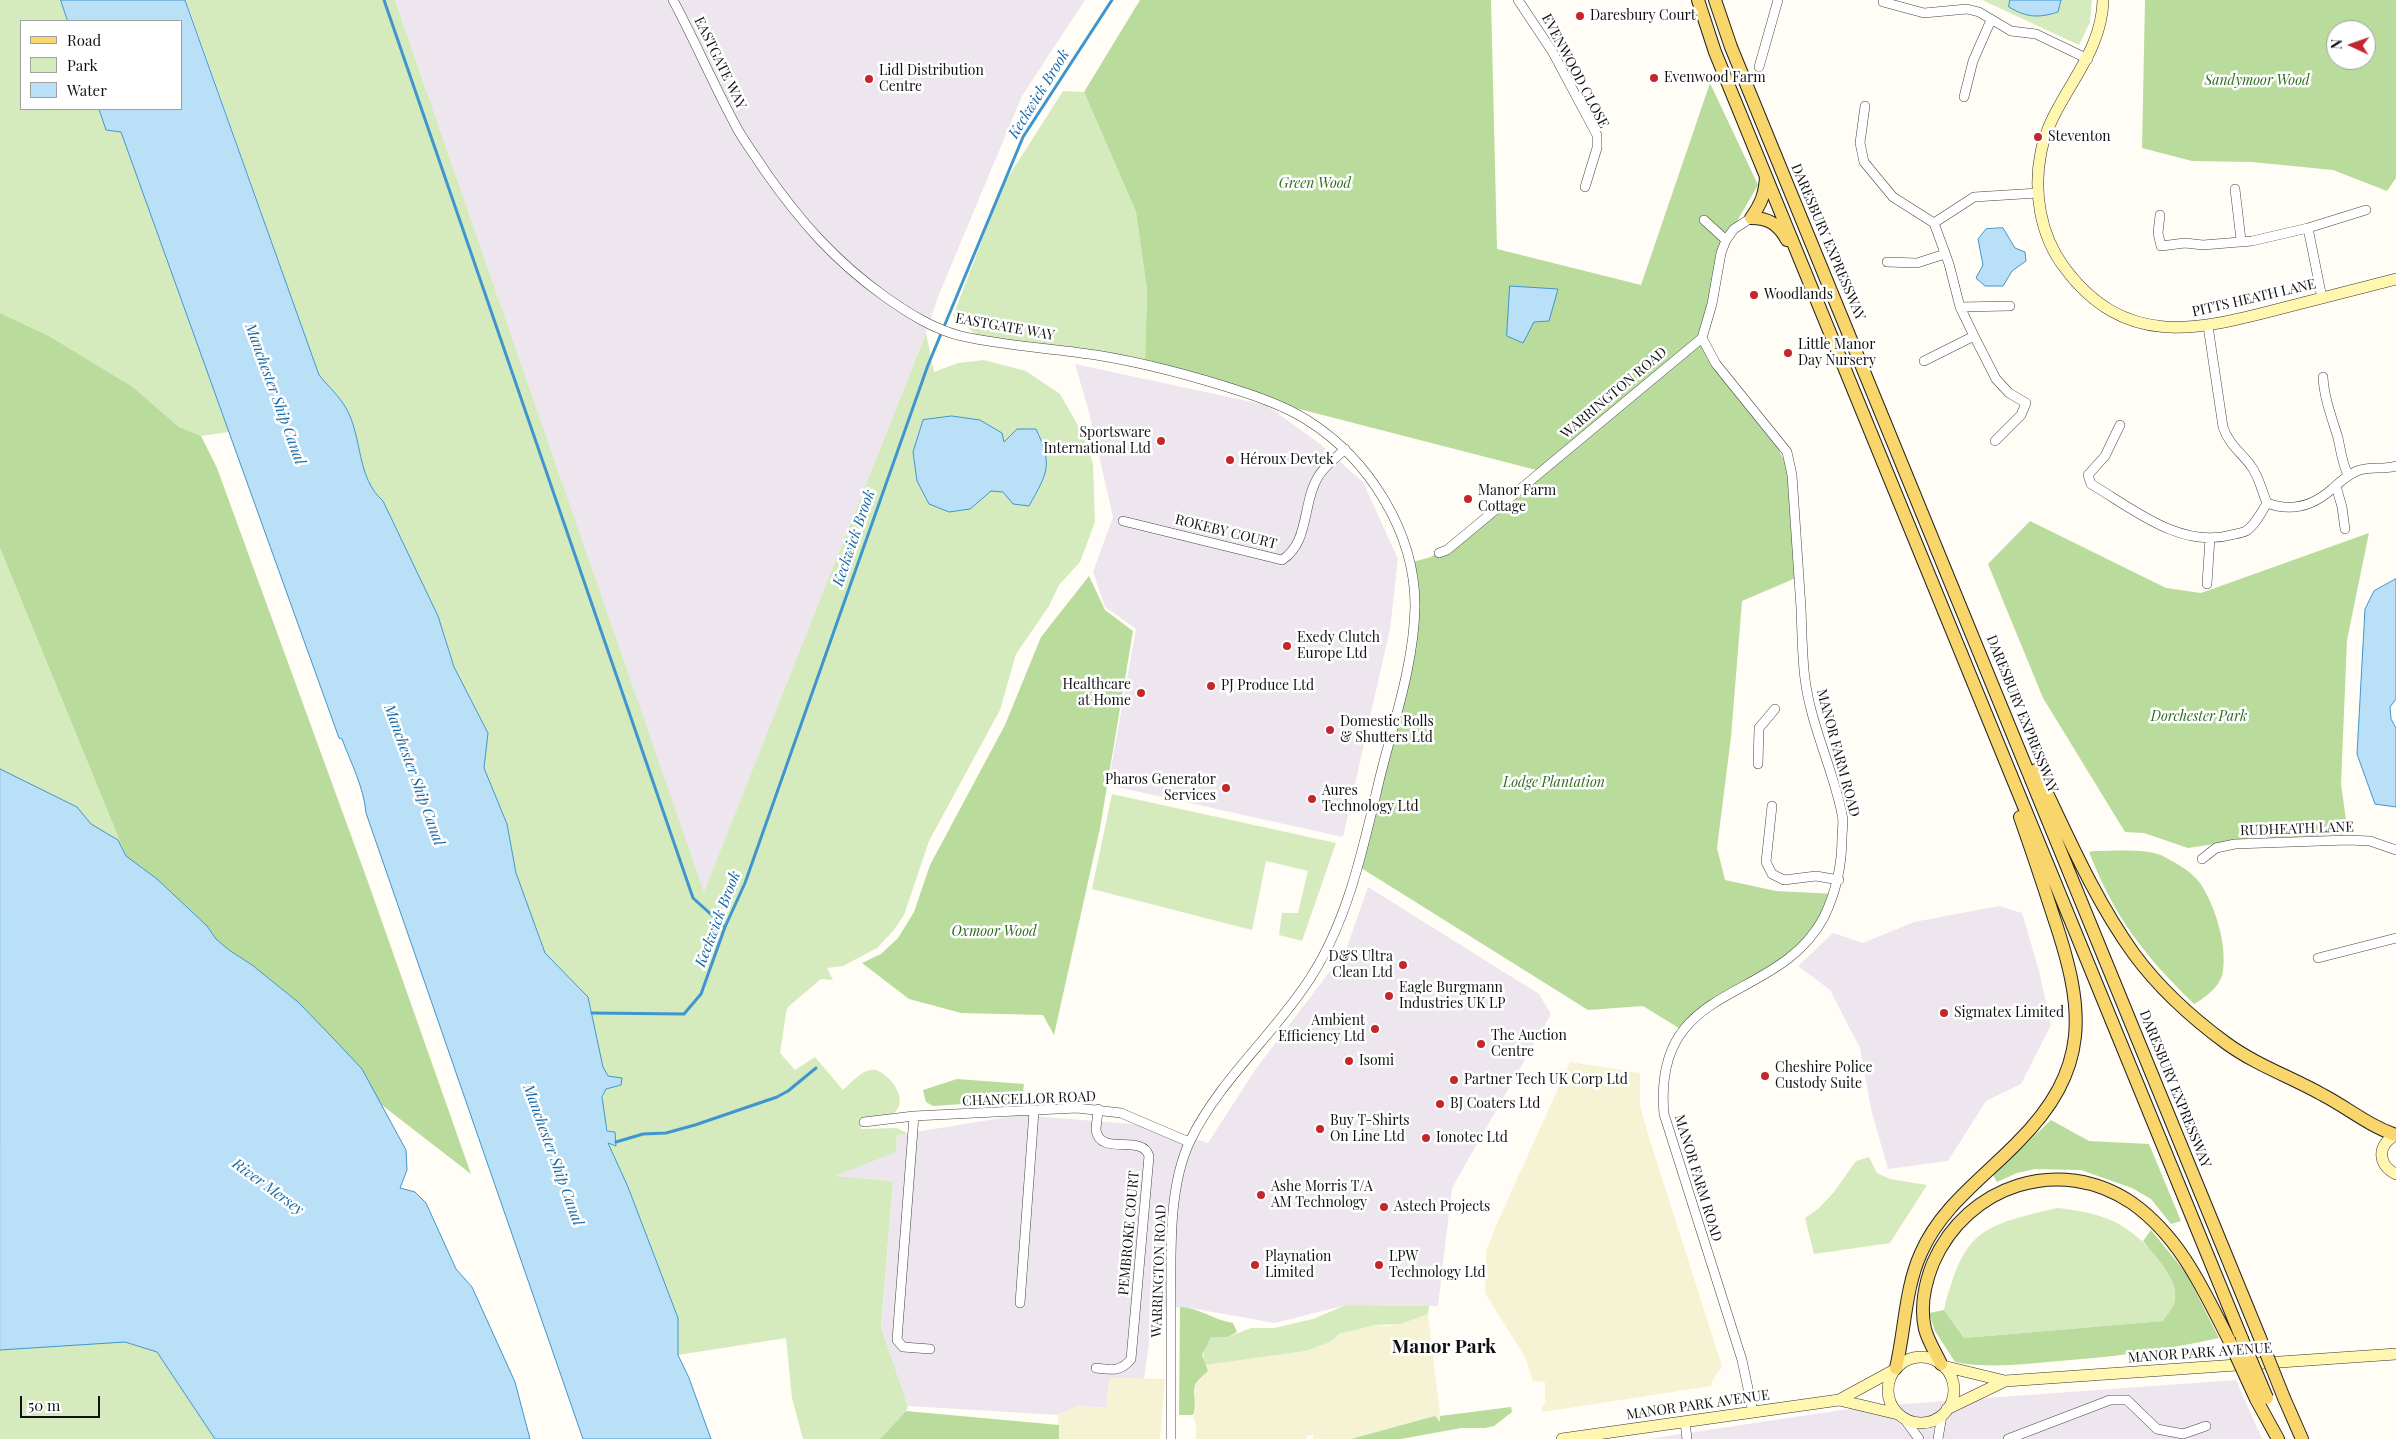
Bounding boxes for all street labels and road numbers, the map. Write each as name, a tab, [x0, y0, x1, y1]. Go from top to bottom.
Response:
street label: EVENWOOD CLOSE	[1538, 11, 1612, 131]
street label: EASTGATE WAY	[690, 14, 750, 112]
street label: DARESBURY EXPRESSWAY	[1787, 161, 1869, 323]
street label: PITTS HEATH LANE	[2190, 276, 2318, 320]
street label: EASTGATE WAY	[954, 310, 1056, 344]
street label: WARRINGTON ROAD	[1558, 344, 1670, 442]
street label: ROKEBY COURT	[1173, 511, 1279, 553]
street label: DARESBURY EXPRESSWAY	[1983, 633, 2061, 795]
street label: MANOR FARM ROAD	[1813, 687, 1863, 819]
street label: RUDHEATH LANE	[2240, 819, 2354, 839]
street label: DARESBURY EXPRESSWAY	[2136, 1008, 2214, 1170]
street label: CHANCELLOR ROAD	[962, 1088, 1096, 1110]
street label: MANOR FARM ROAD	[1671, 1113, 1725, 1243]
street label: PEMBROKE COURT	[1115, 1170, 1143, 1296]
street label: WARRINGTON ROAD	[1148, 1204, 1170, 1338]
street label: MANOR PARK AVENUE	[2127, 1340, 2273, 1366]
street label: MANOR PARK AVENUE	[1625, 1387, 1771, 1423]

